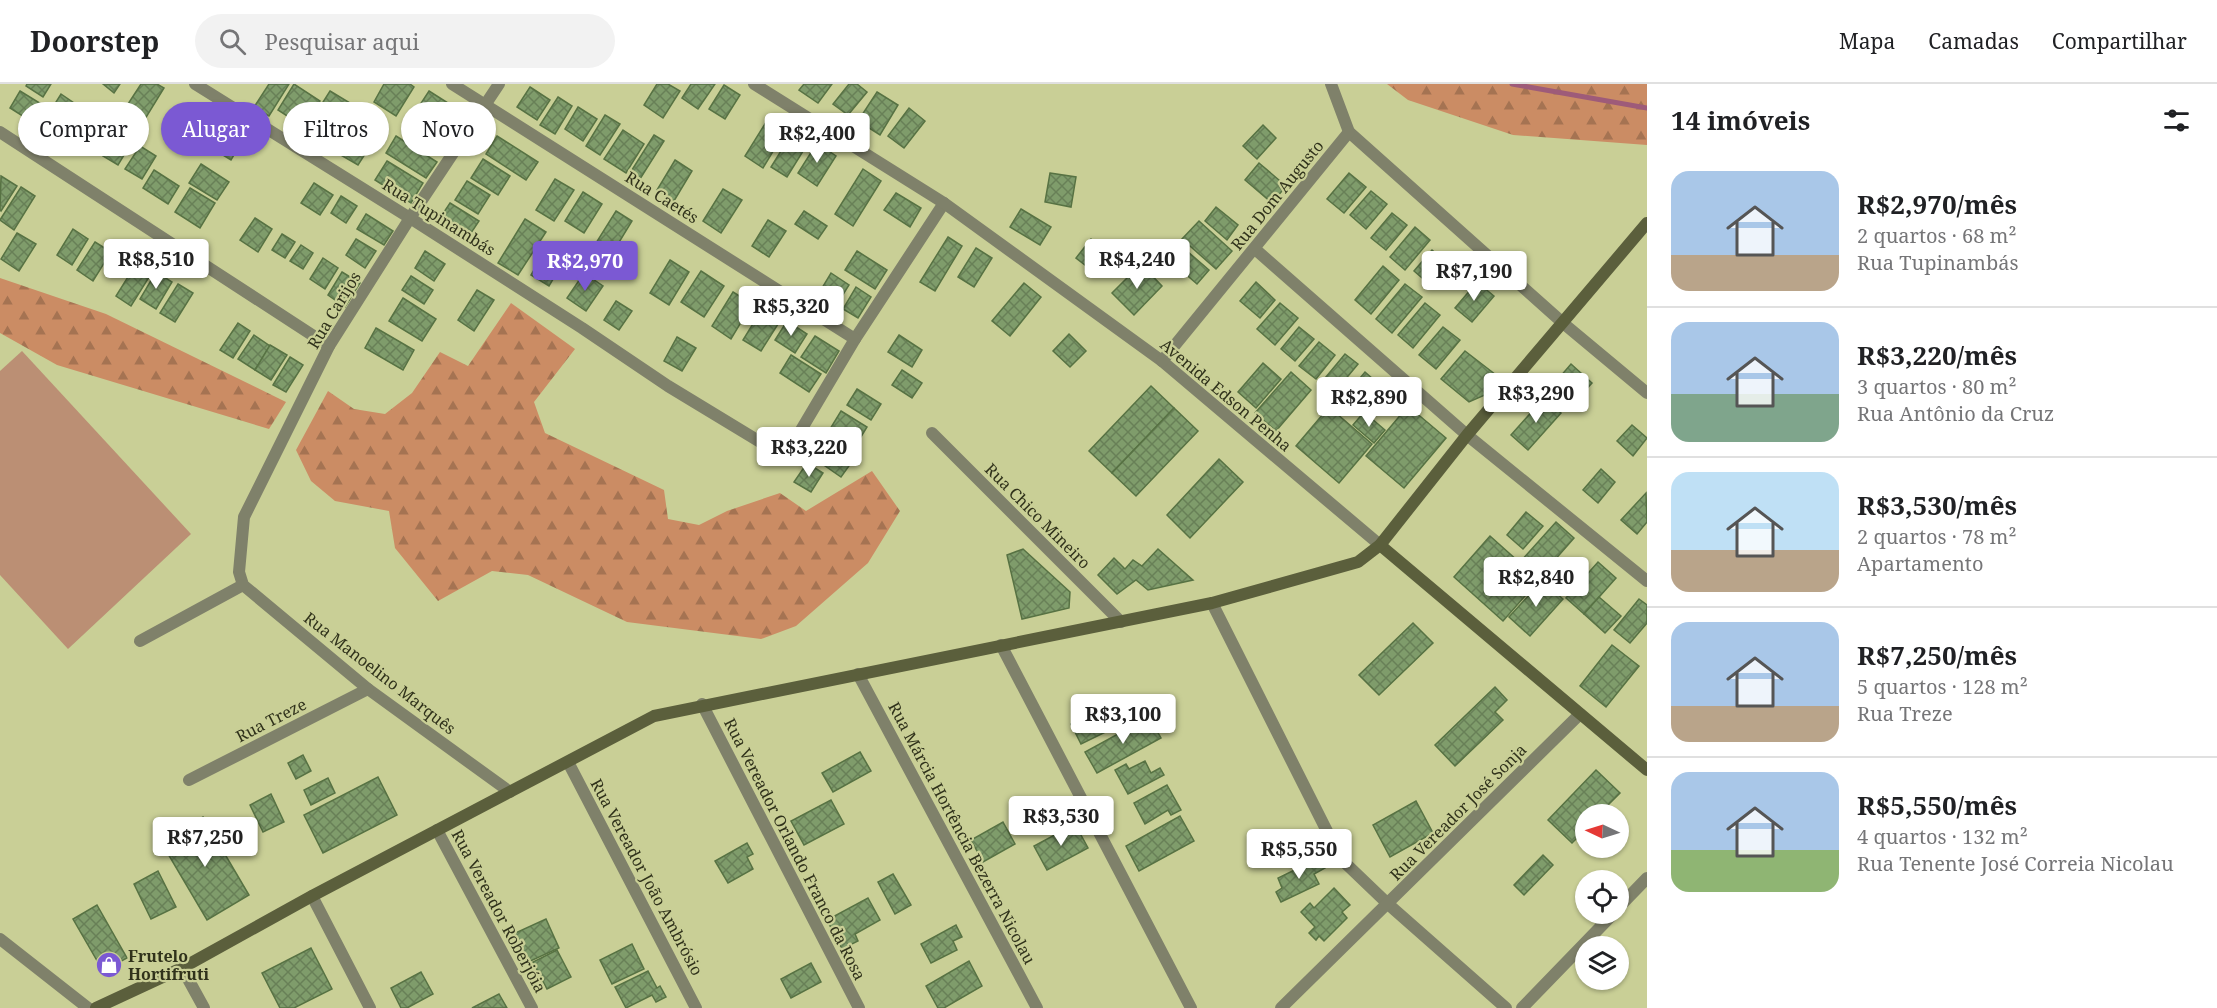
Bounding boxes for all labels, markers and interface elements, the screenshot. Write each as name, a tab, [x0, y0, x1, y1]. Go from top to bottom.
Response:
search box	[195, 14, 615, 68]
text: Doorstep	[30, 22, 159, 60]
icon: search	[216, 25, 249, 58]
text: Pesquisar aqui	[264, 26, 419, 56]
text: Mapa	[1839, 27, 1895, 55]
text: Camadas	[1928, 27, 2019, 55]
text: Compartilhar	[2052, 27, 2187, 55]
chip: Comprar	[18, 102, 149, 156]
chip: Alugar	[161, 102, 271, 156]
chip: Filtros	[283, 102, 389, 156]
chip: Novo	[401, 102, 496, 156]
text: 14 imóveis	[1671, 102, 1810, 138]
icon: filters	[2160, 104, 2193, 137]
pin: R$2,400	[762, 113, 872, 164]
text: R$2,400	[779, 119, 855, 146]
street label: Rua Dom Augusto	[1226, 135, 1328, 255]
street label: Rua Caetés	[621, 166, 703, 228]
street label: Rua Tupinambás	[378, 173, 500, 261]
text: R$2,970/mês	[1857, 186, 2017, 222]
icon: home	[1719, 195, 1791, 267]
text: 2 quartos · 68 m²	[1857, 222, 2017, 249]
pin: R$8,510	[101, 239, 211, 290]
pin: R$4,240	[1082, 239, 1192, 290]
pin: R$2,970	[530, 241, 640, 292]
text: R$8,510	[118, 245, 194, 272]
text: R$4,240	[1099, 245, 1175, 272]
text: R$2,970	[547, 247, 623, 274]
text: Rua Tupinambás	[1857, 249, 2019, 276]
pin: R$7,190	[1419, 251, 1529, 302]
text: R$7,190	[1436, 257, 1512, 284]
street label: Rua Carijos	[302, 267, 366, 353]
pin: R$5,320	[736, 286, 846, 337]
text: R$5,320	[753, 292, 829, 319]
street label: Avenida Edson Penha	[1156, 334, 1296, 456]
text: R$3,220/mês	[1857, 337, 2017, 373]
icon: home	[1719, 346, 1791, 418]
pin: R$3,290	[1481, 373, 1591, 424]
text: 3 quartos · 80 m²	[1857, 373, 2017, 400]
pin: R$2,890	[1314, 377, 1424, 428]
text: R$3,290	[1498, 379, 1574, 406]
text: R$2,890	[1331, 383, 1407, 410]
text: Rua Antônio da Cruz	[1857, 400, 2054, 427]
pin: R$3,220	[754, 427, 864, 478]
text: R$3,220	[771, 433, 847, 460]
street label: Rua Chico Mineiro	[980, 458, 1096, 574]
text: R$3,530/mês	[1857, 487, 2017, 523]
icon: home	[1719, 496, 1791, 568]
text: 2 quartos · 78 m²	[1857, 523, 2017, 550]
text: Apartamento	[1857, 550, 1983, 577]
pin: R$2,840	[1481, 557, 1591, 608]
text: R$2,840	[1498, 563, 1574, 590]
street label: Rua Manoelino Marquês	[300, 607, 460, 739]
text: R$7,250/mês	[1857, 637, 2017, 673]
icon: home	[1719, 646, 1791, 718]
text: 5 quartos · 128 m²	[1857, 673, 2028, 700]
street label: Rua Treze	[232, 693, 310, 747]
pin: R$3,100	[1068, 694, 1178, 745]
street label: Rua Márcia Hortência Bezerra Nicolau	[883, 698, 1041, 968]
text: R$3,100	[1085, 700, 1161, 727]
text: Rua Treze	[1857, 700, 1953, 727]
street label: Rua Vereador Orlando Franco da Rosa	[719, 714, 871, 984]
street label: Rua Vereador José Sonja	[1385, 739, 1531, 885]
street label: Rua Vereador João Ambrósio	[586, 775, 708, 979]
text: R$5,550/mês	[1857, 787, 2017, 823]
pin: R$3,530	[1006, 796, 1116, 847]
icon: home	[1719, 796, 1791, 868]
text: R$3,530	[1023, 802, 1099, 829]
north arrow	[1575, 804, 1629, 858]
map controls	[1575, 804, 1629, 990]
pin: R$7,250	[150, 817, 260, 868]
text: R$7,250	[167, 823, 243, 850]
text: 4 quartos · 132 m²	[1857, 823, 2028, 850]
street label: Rua Vereador Roberjóia	[447, 826, 551, 996]
pin: R$5,550	[1244, 829, 1354, 880]
text: R$5,550	[1261, 835, 1337, 862]
text: Rua Tenente José Correia Nicolau	[1857, 850, 2174, 877]
button: locate	[1575, 870, 1629, 924]
button: layers	[1575, 936, 1629, 990]
place label: Frutelo Hortifruti	[128, 945, 209, 985]
shop icon: Frutelo Hortifruti	[94, 950, 124, 980]

